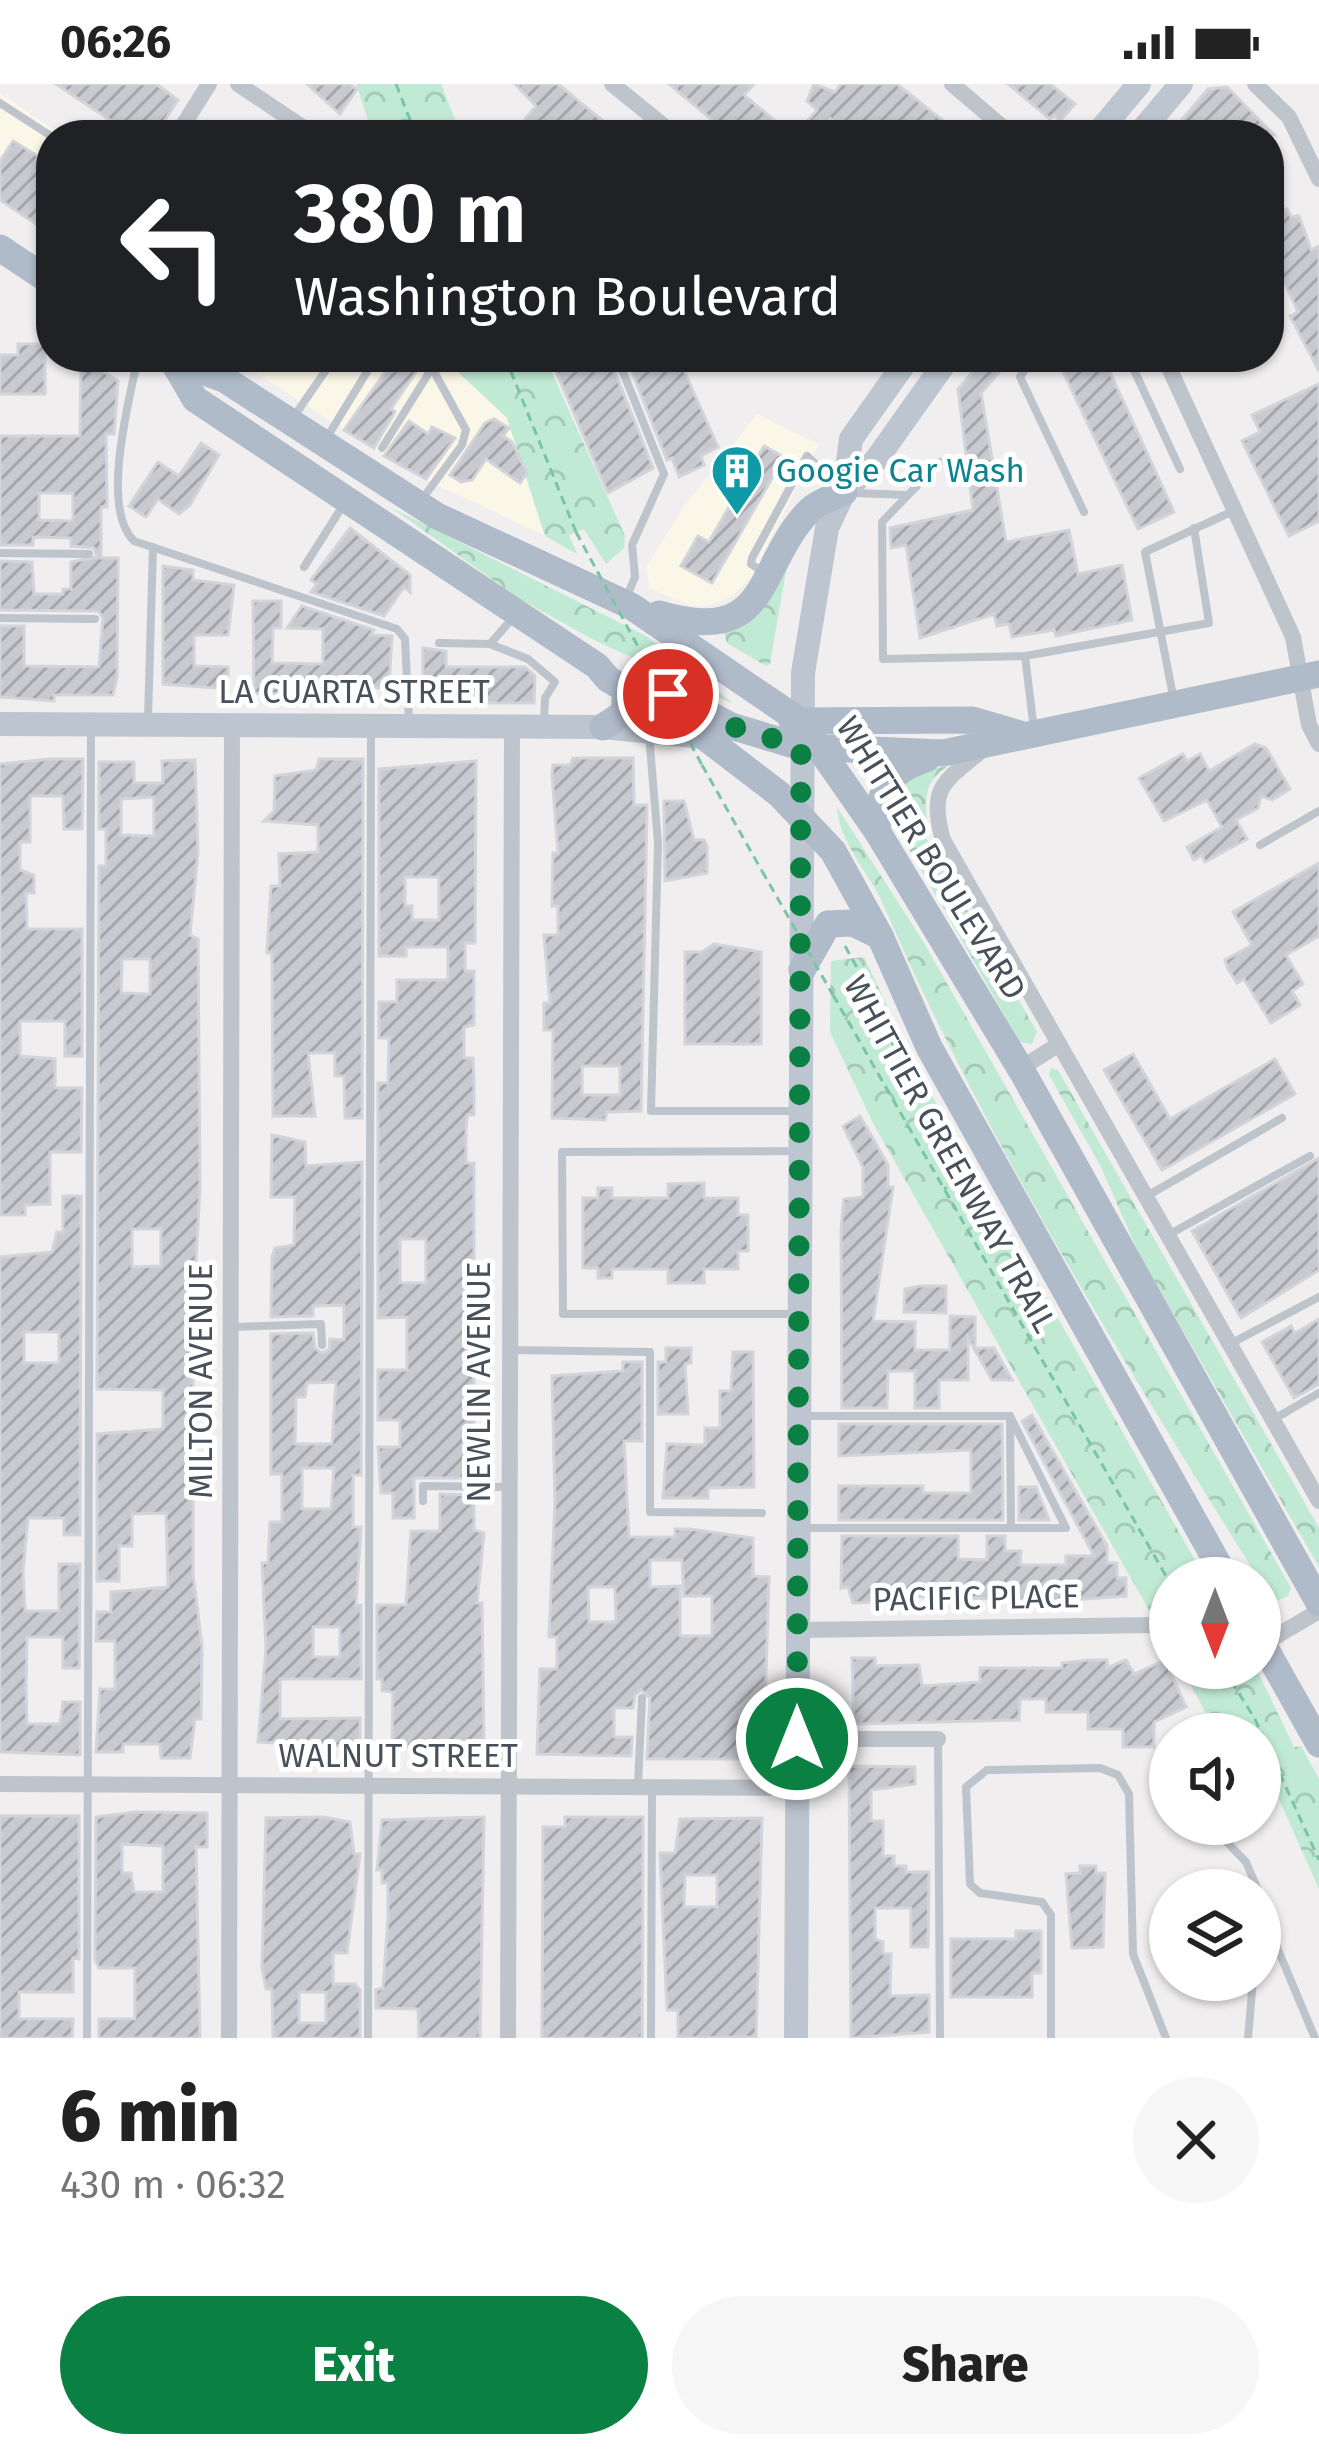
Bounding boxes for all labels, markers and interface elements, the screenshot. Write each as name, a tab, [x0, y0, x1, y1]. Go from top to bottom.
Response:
text: 06:26	[60, 15, 171, 69]
text: 380 m	[294, 163, 527, 264]
icon: left	[96, 168, 252, 324]
text: Washington Boulevard	[294, 265, 841, 329]
building icon: Googie Car Wash	[709, 443, 765, 517]
place label: Googie Car Wash	[776, 451, 1025, 491]
pin	[617, 643, 719, 745]
icon: arrive	[635, 661, 701, 727]
street label: LA CUARTA STREET	[218, 672, 490, 712]
street label: WHITTIER BOULEVARD	[828, 709, 1034, 1007]
street label: WHITTIER GREENWAY TRAIL	[835, 969, 1065, 1339]
street label: NEWLIN AVENUE	[459, 1261, 499, 1503]
street label: MILTON AVENUE	[181, 1263, 221, 1499]
north arrow	[1149, 1557, 1281, 1689]
map controls	[1149, 1557, 1281, 2001]
street label: PACIFIC PLACE	[872, 1576, 1080, 1620]
position arrow	[734, 1676, 860, 1802]
button: sound	[1149, 1713, 1281, 1845]
street label: WALNUT STREET	[278, 1736, 518, 1776]
button: layers	[1149, 1869, 1281, 2001]
text: 6 min	[60, 2074, 240, 2160]
button: close	[1133, 2077, 1259, 2203]
text: 430 m · 06:32	[60, 2162, 286, 2208]
button: Exit	[60, 2296, 648, 2434]
button: Share	[672, 2296, 1259, 2434]

